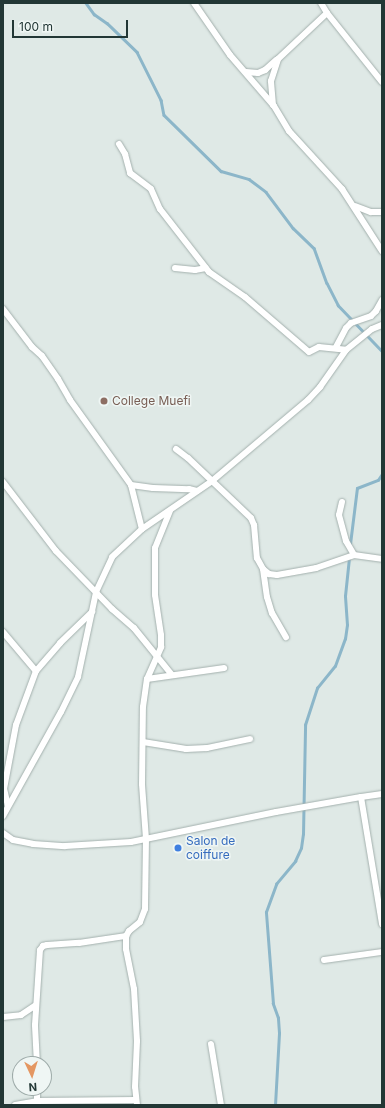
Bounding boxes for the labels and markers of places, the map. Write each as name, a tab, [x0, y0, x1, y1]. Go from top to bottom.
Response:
place label: College Muefi	[112, 394, 191, 408]
marker: College Muefi	[99, 396, 109, 406]
place label: Salon de coiffure	[186, 834, 235, 862]
marker: Salon de coiffure	[173, 843, 183, 853]

